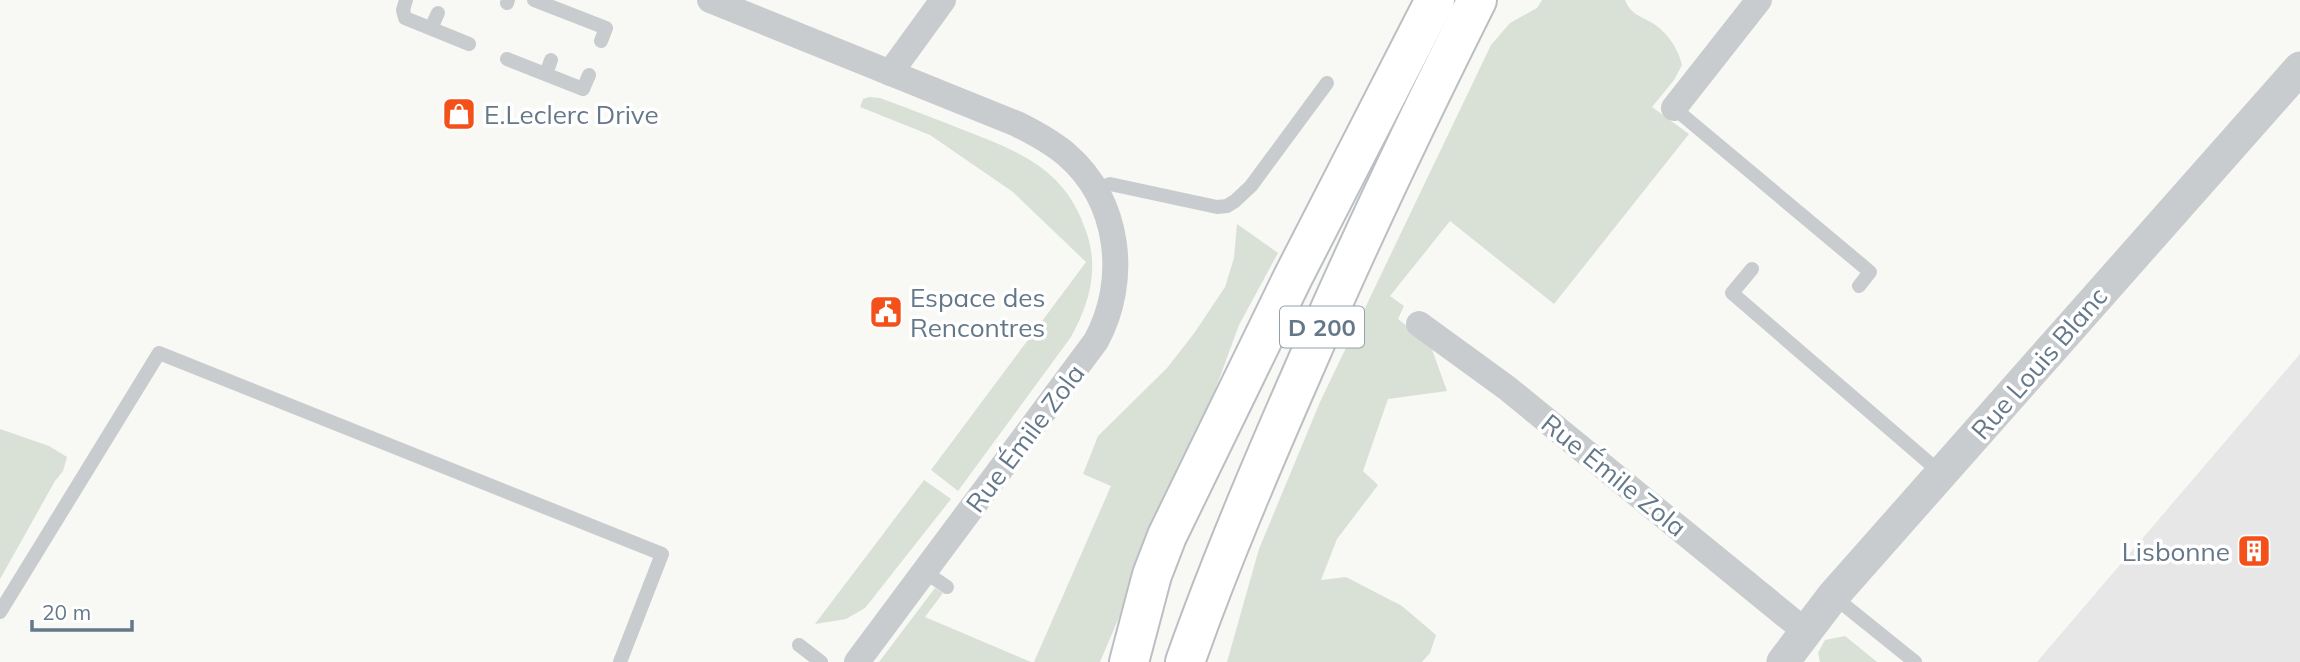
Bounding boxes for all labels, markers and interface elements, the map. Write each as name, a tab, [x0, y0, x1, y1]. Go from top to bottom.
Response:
shop icon: E.Leclerc Drive	[440, 95, 478, 133]
place label: E.Leclerc Drive	[484, 98, 659, 131]
street label: Rue Louis Blanc	[1964, 280, 2114, 446]
place label: Espace des Rencontres	[910, 281, 1045, 344]
public building icon: Espace des Rencontres	[867, 293, 905, 331]
road number: D 200	[1280, 306, 1364, 348]
street label: Rue Émile Zola	[959, 357, 1091, 519]
street label: Rue Émile Zola	[1535, 406, 1693, 544]
building icon: Lisbonne	[2235, 532, 2273, 570]
place label: Lisbonne	[2122, 535, 2230, 568]
scale bar	[32, 588, 131, 632]
text: 20 m	[42, 599, 91, 625]

